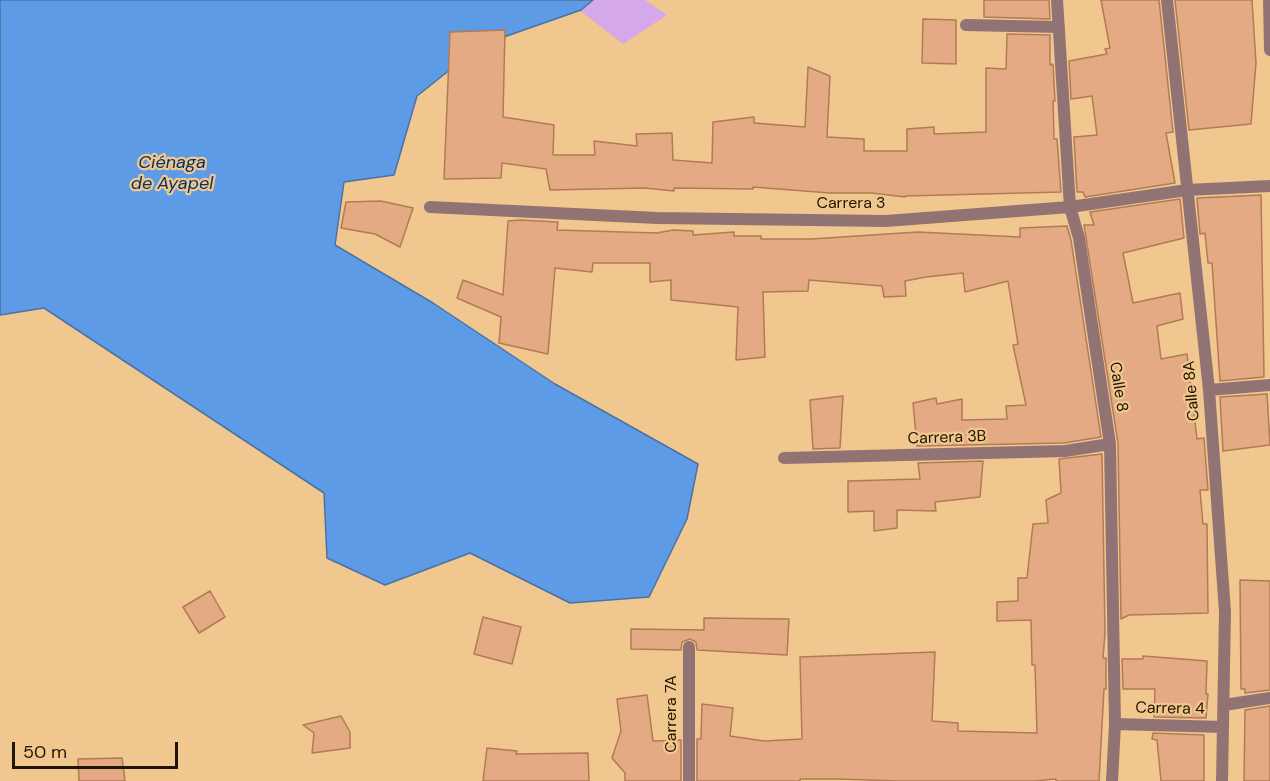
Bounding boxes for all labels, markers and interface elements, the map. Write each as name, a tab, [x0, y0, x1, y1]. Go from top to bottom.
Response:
water label: Ciénaga de Ayapel	[131, 152, 213, 195]
street label: Carrera 3	[816, 194, 886, 214]
street label: Calle 8A	[1180, 360, 1204, 422]
street label: Calle 8	[1105, 361, 1131, 413]
street label: Carrera 3B	[907, 427, 987, 449]
street label: Carrera 7A	[662, 675, 682, 753]
street label: Carrera 4	[1135, 699, 1205, 719]
scale bar	[15, 730, 182, 768]
text: 50 m	[23, 740, 67, 764]

